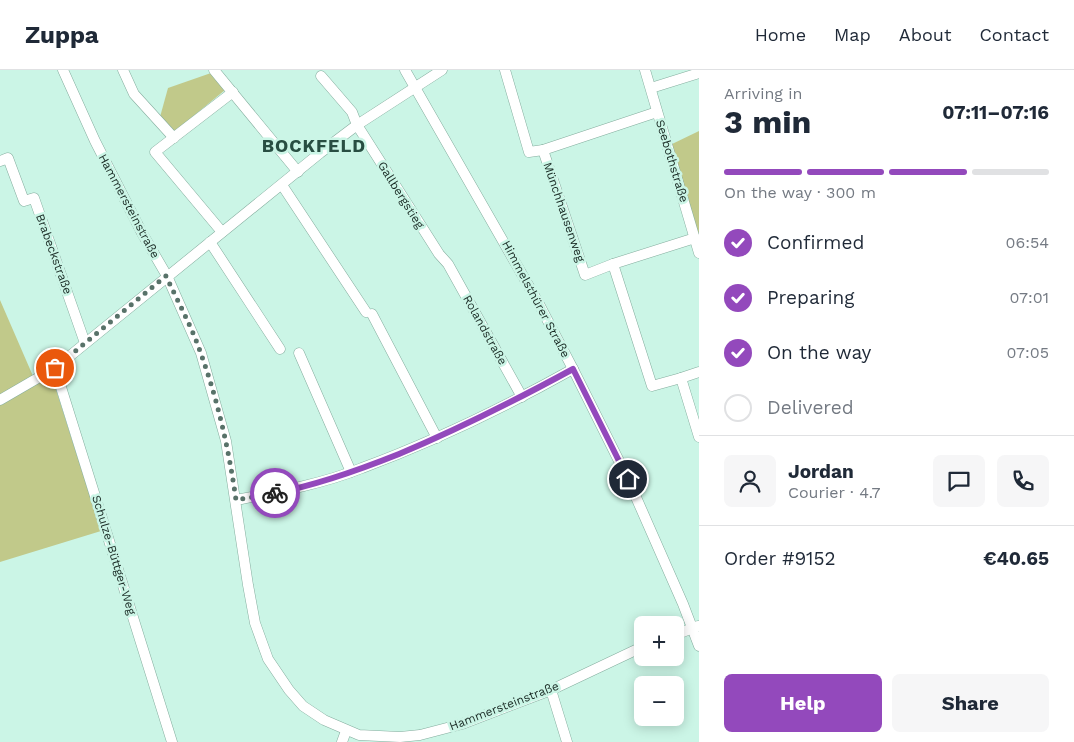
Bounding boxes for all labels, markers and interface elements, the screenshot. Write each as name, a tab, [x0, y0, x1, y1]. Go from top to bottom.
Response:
text: Zuppa	[25, 21, 99, 49]
text: Home	[755, 24, 806, 45]
text: Map	[834, 24, 871, 45]
text: About	[899, 24, 951, 45]
text: Contact	[979, 24, 1049, 45]
text: Arriving in	[724, 84, 802, 103]
text: 07:11–07:16	[942, 101, 1049, 124]
text: 3 min	[724, 103, 811, 141]
street label: Seebothstraße	[653, 118, 691, 204]
district label: BOCKFELD	[262, 135, 366, 156]
street label: Hammersteinstraße	[96, 151, 162, 261]
street label: Gallbergstieg	[375, 159, 427, 231]
street label: Münchhausenweg	[540, 160, 588, 264]
text: On the way · 300 m	[724, 183, 876, 202]
street label: Brabeckstraße	[33, 212, 75, 296]
icon: check	[724, 229, 752, 257]
text: Confirmed	[767, 231, 864, 254]
text: 06:54	[1005, 233, 1049, 252]
street label: Himmelsthürer Straße	[499, 238, 573, 360]
icon: check	[724, 284, 752, 312]
text: Preparing	[767, 286, 854, 309]
text: 07:01	[1009, 288, 1049, 307]
street label: Rolandstraße	[460, 293, 510, 367]
icon: check	[724, 339, 752, 367]
text: On the way	[767, 341, 871, 364]
text: 07:05	[1006, 343, 1049, 362]
pin	[34, 347, 76, 389]
icon: bag	[41, 354, 69, 382]
text: Delivered	[767, 396, 854, 419]
button: person	[724, 455, 776, 507]
button: chat	[933, 455, 985, 507]
button: phone	[997, 455, 1049, 507]
pin	[607, 458, 649, 500]
text: Jordan	[788, 460, 854, 483]
icon: home	[614, 465, 642, 493]
courier	[250, 468, 300, 518]
icon: bike	[261, 479, 289, 507]
text: Courier · 4.7	[788, 483, 881, 502]
street label: Schulze-Büttger-Weg	[89, 494, 139, 617]
text: Order #9152	[724, 547, 836, 570]
text: €40.65	[983, 547, 1049, 570]
map controls	[634, 616, 684, 726]
button: +	[634, 616, 684, 666]
button: Help	[724, 674, 882, 732]
button: Share	[892, 674, 1049, 732]
button: −	[634, 676, 684, 726]
street label: Hammersteinstraße	[447, 679, 561, 733]

